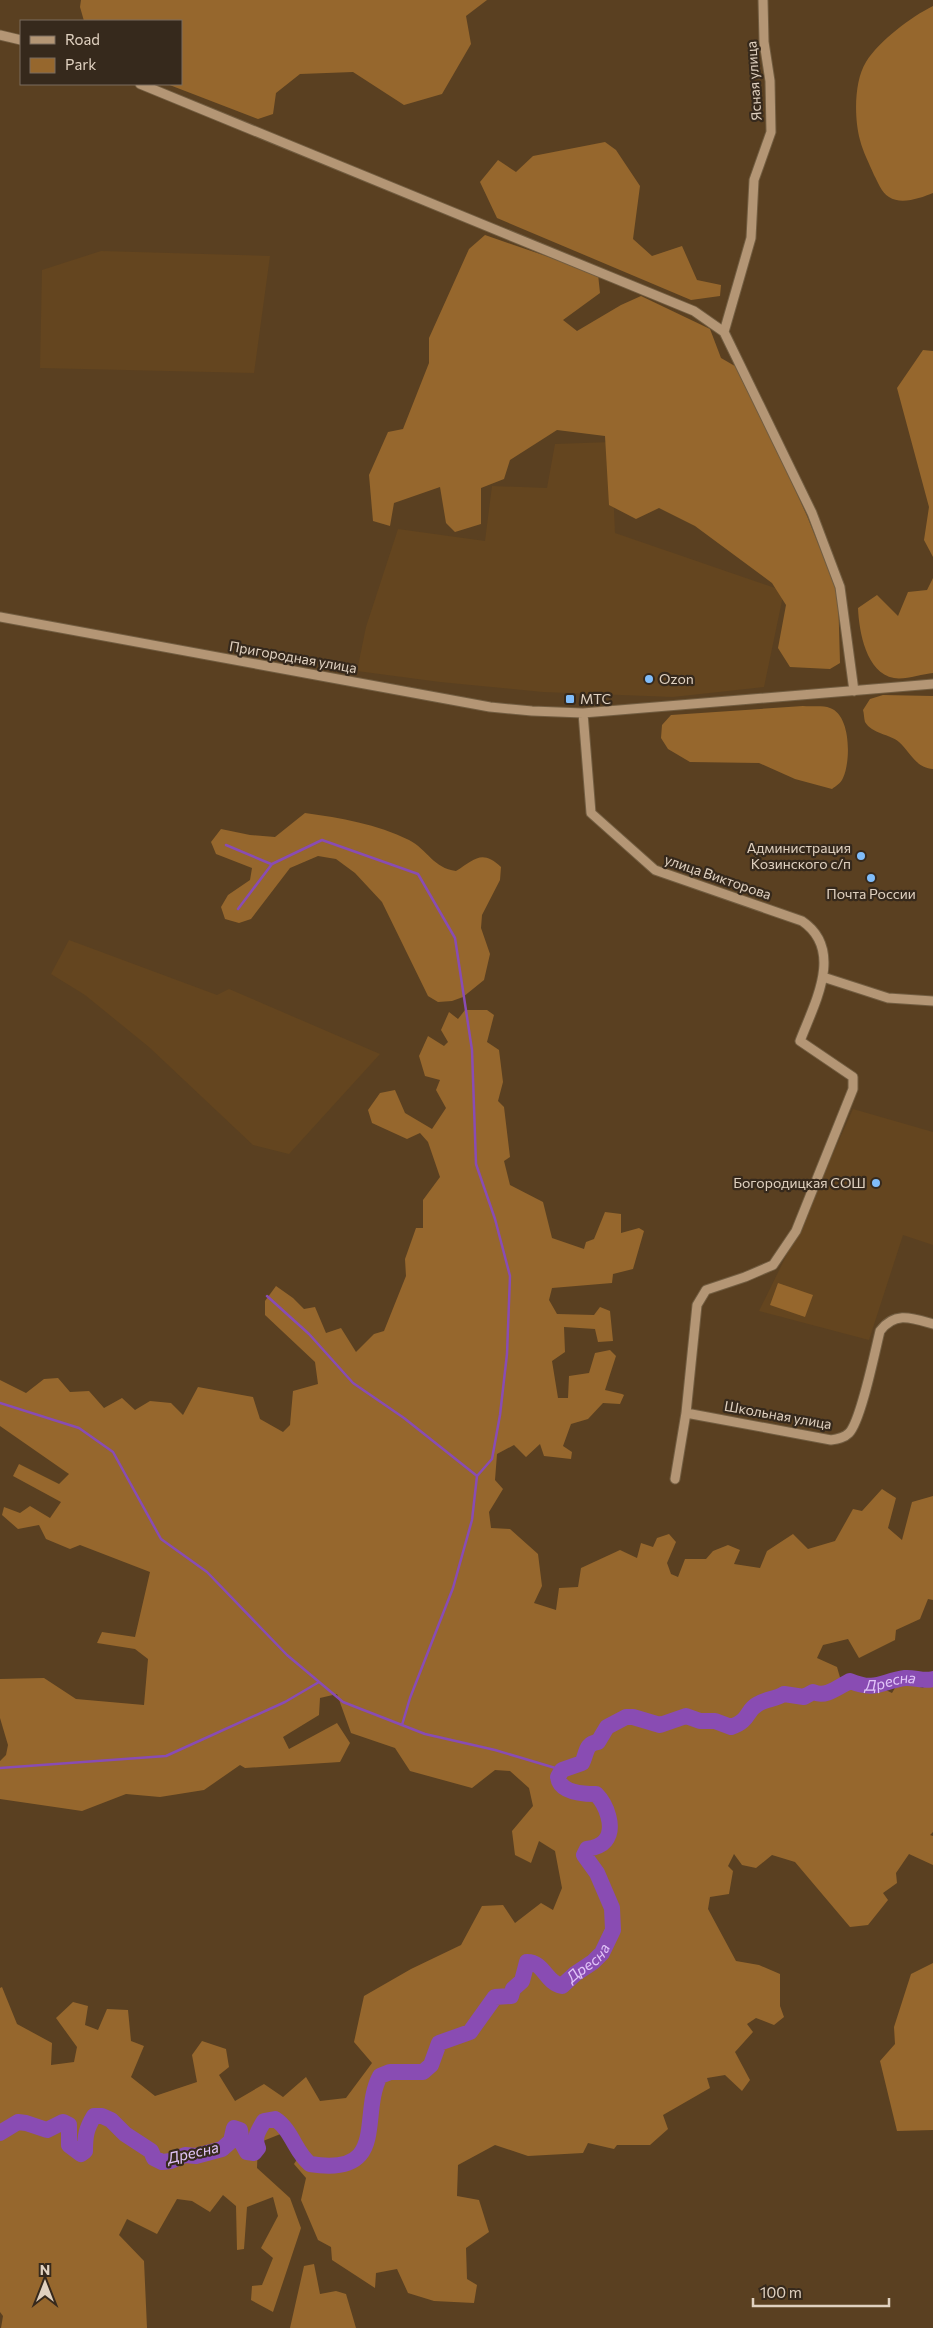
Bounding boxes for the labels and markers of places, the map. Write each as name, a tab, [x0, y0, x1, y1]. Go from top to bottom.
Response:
place label: Ozon	[659, 670, 694, 687]
marker: Ozon	[643, 673, 655, 685]
place label: МТС	[580, 690, 611, 707]
marker: МТС	[564, 693, 576, 705]
place label: Администрация Козинского с/п	[747, 839, 851, 872]
marker: Администрация Козинского с/п	[855, 850, 867, 862]
marker: Почта России	[865, 872, 877, 884]
place label: Почта России	[826, 885, 916, 902]
place label: Богородицкая СОШ	[733, 1174, 866, 1191]
marker: Богородицкая СОШ	[870, 1177, 882, 1189]

